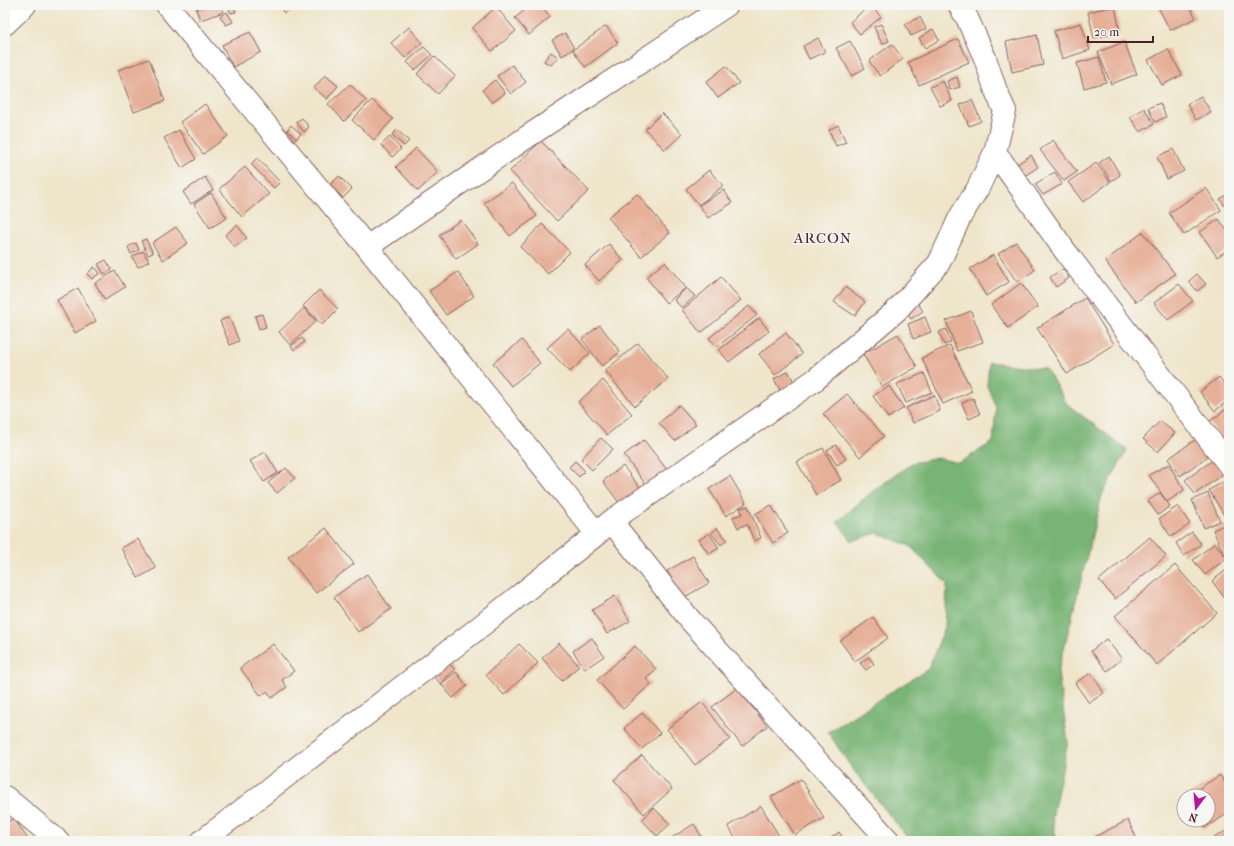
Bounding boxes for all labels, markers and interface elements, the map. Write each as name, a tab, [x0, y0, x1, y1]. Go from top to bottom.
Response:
scale bar	[1088, 18, 1153, 44]
text: 20 m	[1094, 25, 1119, 39]
district label: ARCON	[793, 229, 852, 247]
north arrow	[1176, 788, 1216, 828]
text: N	[1187, 810, 1199, 825]

